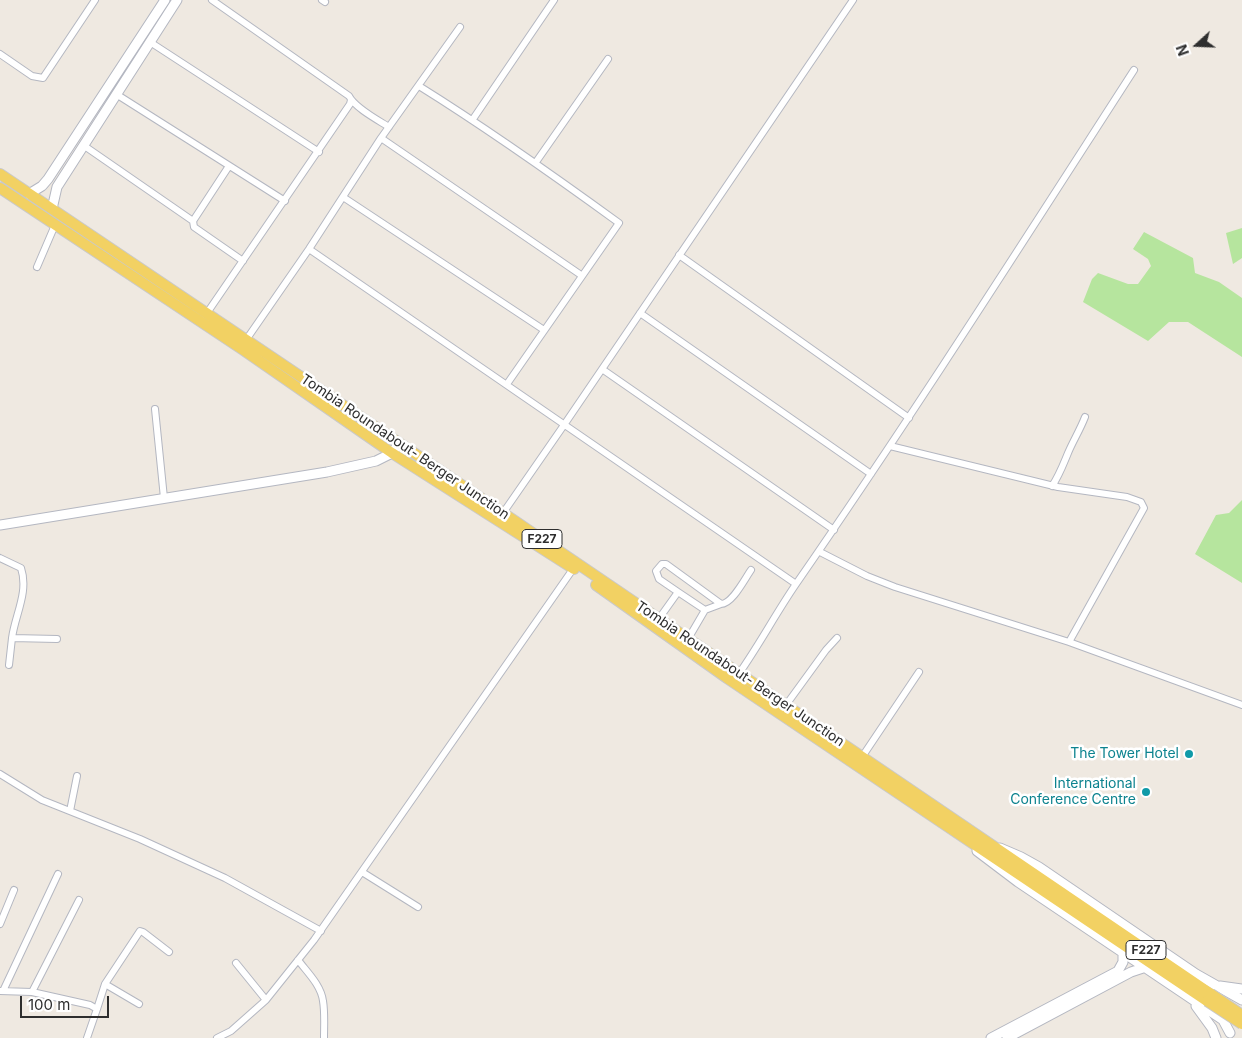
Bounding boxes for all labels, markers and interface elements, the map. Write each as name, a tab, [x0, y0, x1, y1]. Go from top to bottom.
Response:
north arrow	[1172, 20, 1222, 70]
text: N	[1173, 42, 1192, 58]
street label: Tombia Roundabout- Berger Junction	[298, 371, 512, 523]
road number: F227	[522, 530, 562, 548]
street label: Tombia Roundabout- Berger Junction	[633, 598, 847, 750]
place label: The Tower Hotel	[1070, 746, 1179, 762]
marker: The Tower Hotel	[1183, 748, 1195, 760]
place label: International Conference Centre	[1010, 776, 1136, 809]
marker: International Conference Centre	[1140, 786, 1152, 798]
road number: F227	[1126, 940, 1166, 960]
scale bar	[22, 986, 111, 1018]
text: 100 m	[28, 995, 70, 1014]

